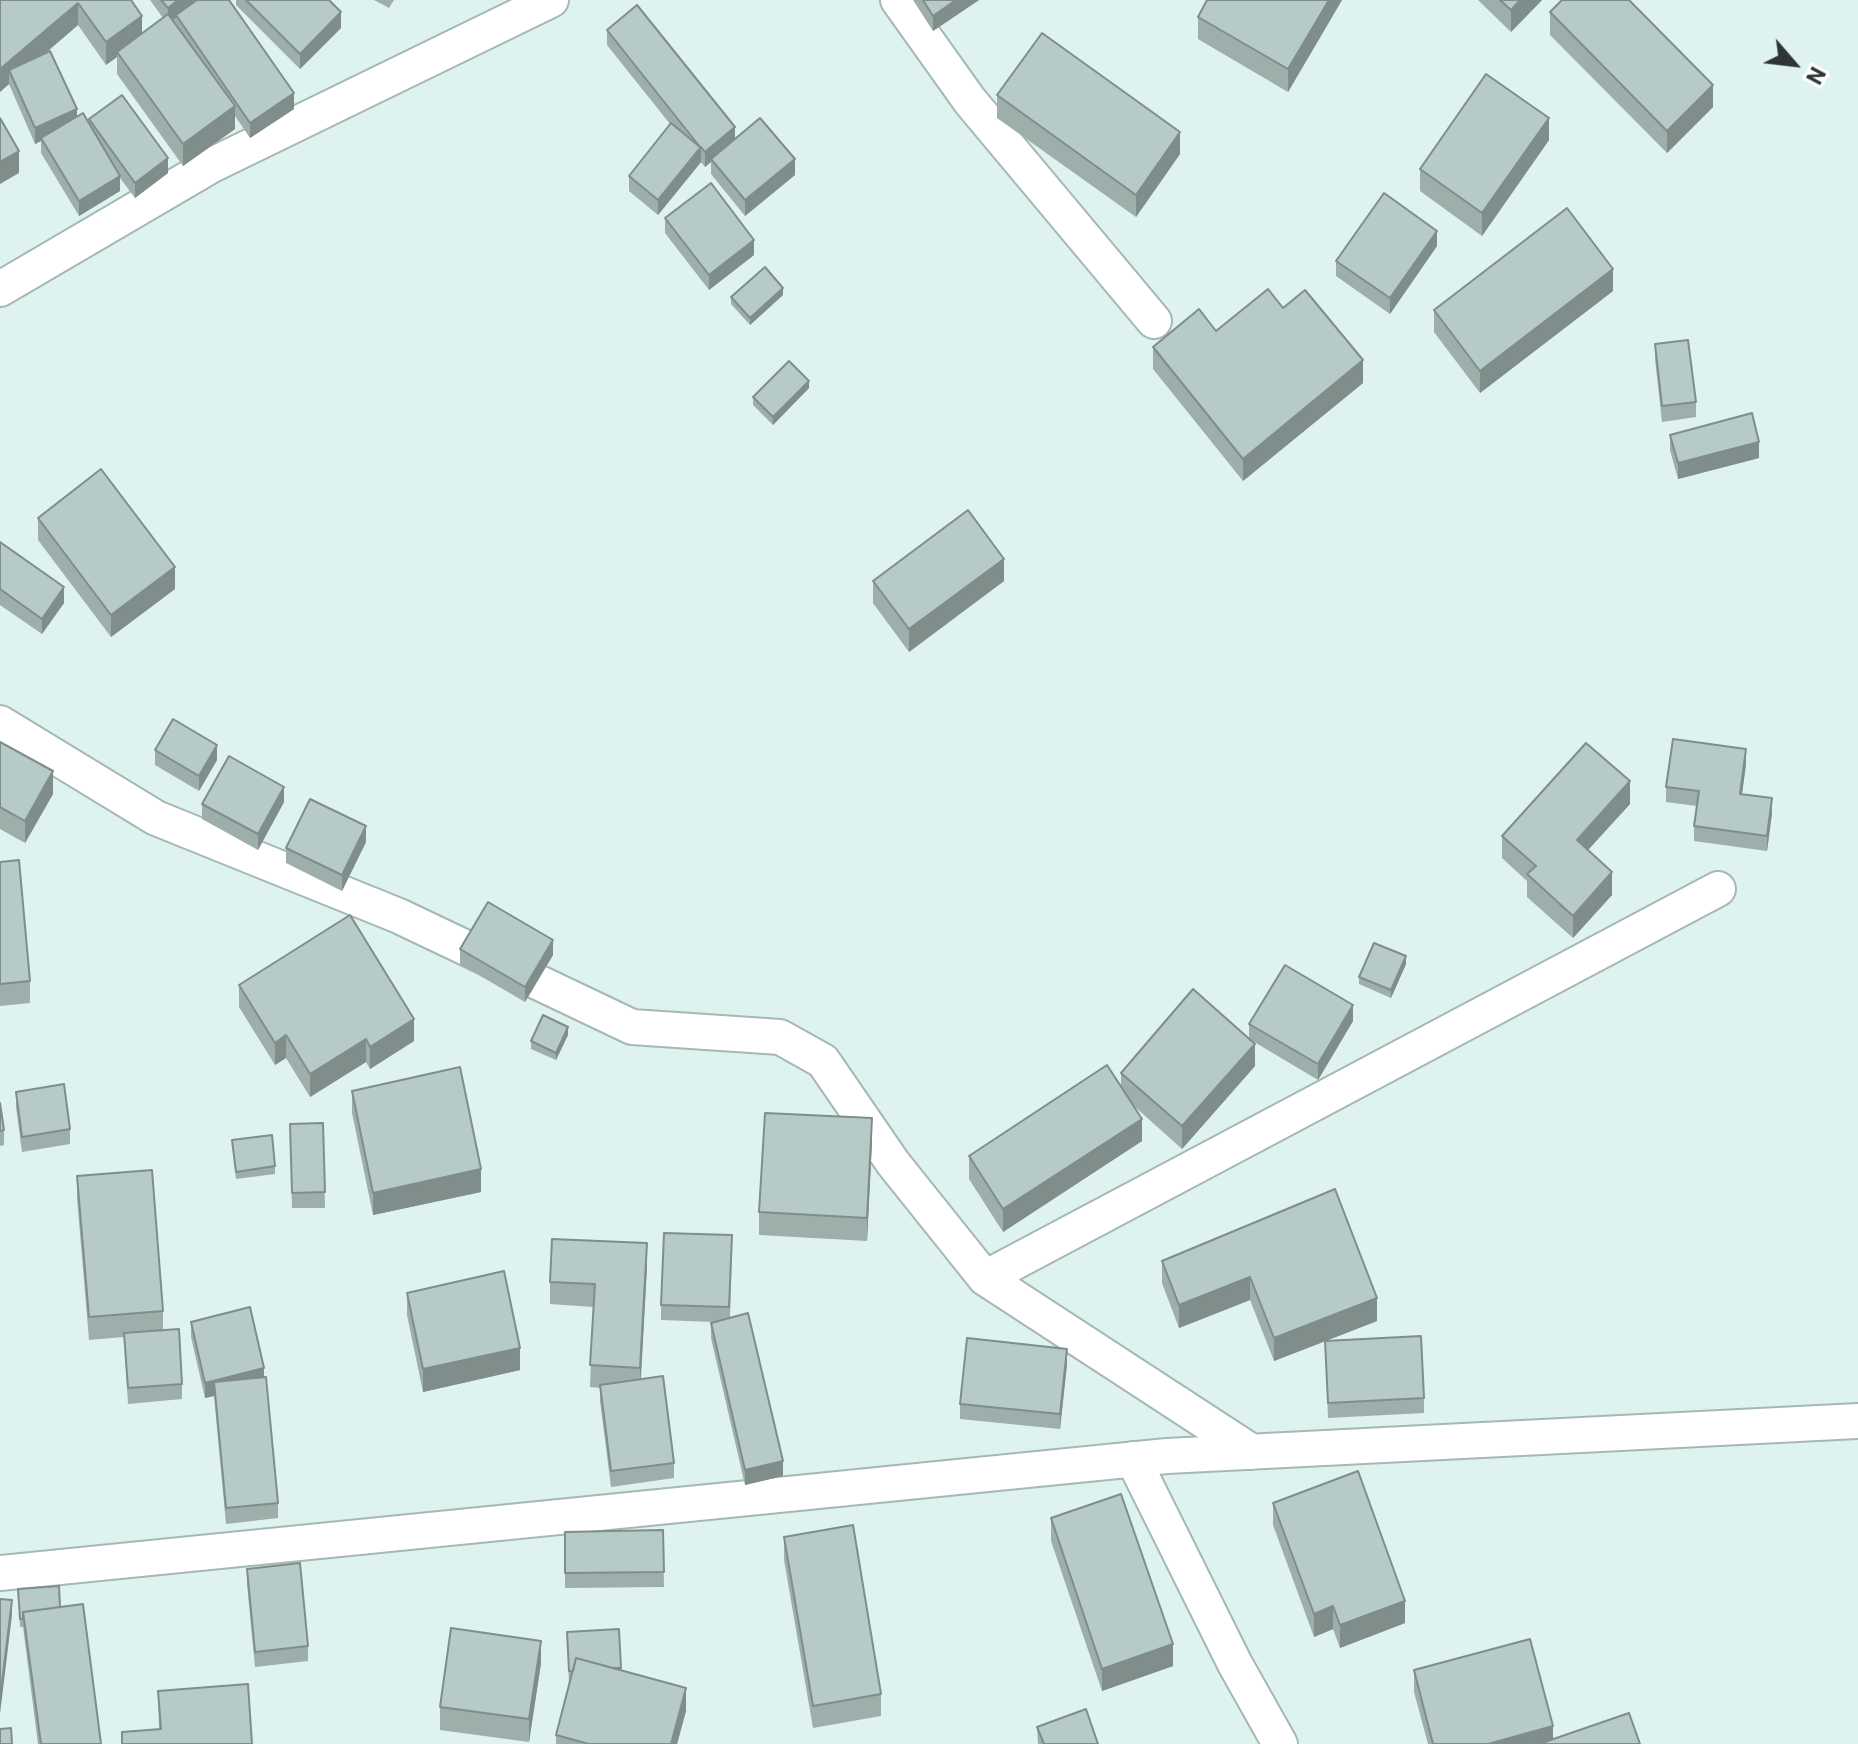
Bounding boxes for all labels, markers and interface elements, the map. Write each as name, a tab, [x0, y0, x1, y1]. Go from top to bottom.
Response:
north arrow	[1754, 24, 1834, 104]
text: N	[1801, 63, 1830, 88]

